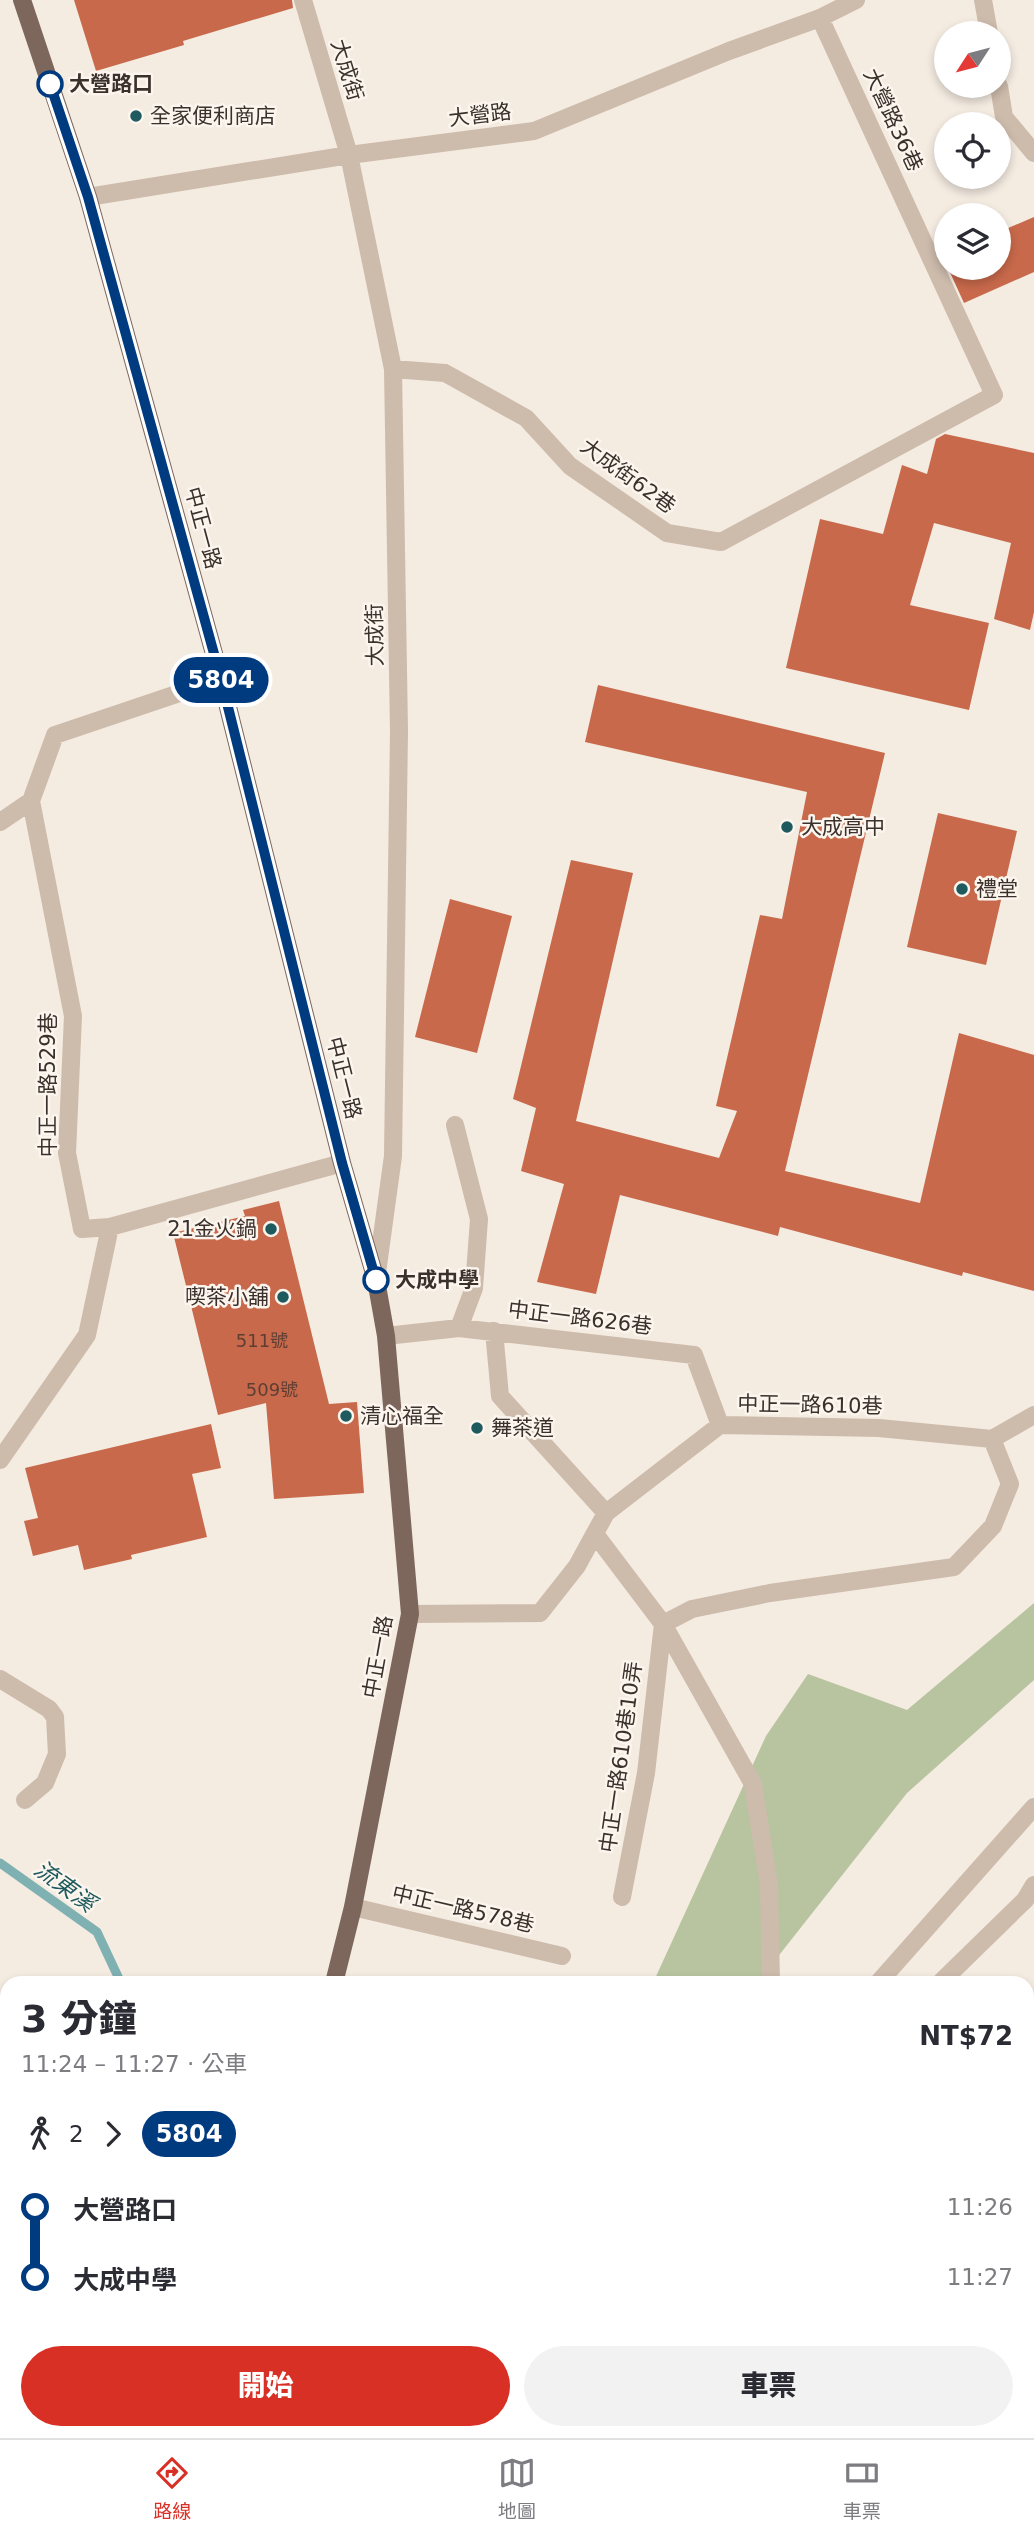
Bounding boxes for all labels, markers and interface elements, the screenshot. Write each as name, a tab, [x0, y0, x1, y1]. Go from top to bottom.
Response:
north arrow	[934, 21, 1012, 98]
map controls	[934, 21, 1011, 280]
street label: 大成街	[326, 36, 368, 104]
street label: 大營路36巷	[859, 65, 927, 175]
marker: 大營路口	[37, 71, 63, 97]
place label: 大營路口	[69, 72, 153, 96]
street label: 大營路	[447, 99, 513, 131]
place label: 全家便利商店	[150, 104, 276, 128]
marker: 全家便利商店	[128, 108, 144, 124]
button: locate	[934, 112, 1011, 189]
button: layers	[934, 203, 1011, 280]
street label: 大成街62巷	[576, 434, 680, 518]
street label: 中正一路	[181, 484, 225, 572]
street label: 大成街	[362, 603, 388, 667]
line badge: 5804	[172, 657, 270, 703]
text: 5804	[188, 666, 254, 694]
place label: 大成高中	[801, 815, 885, 839]
marker: 大成高中	[779, 819, 795, 835]
place label: 禮堂	[976, 877, 1018, 901]
marker: 禮堂	[954, 881, 970, 897]
street label: 中正一路529巷	[36, 1012, 60, 1158]
street label: 中正一路	[322, 1034, 366, 1122]
place label: 21金火鍋	[167, 1217, 257, 1241]
marker: 21金火鍋	[263, 1221, 279, 1237]
marker: 大成中學	[363, 1267, 389, 1293]
place label: 大成中學	[395, 1268, 479, 1292]
place label: 喫茶小舖	[185, 1285, 269, 1309]
marker: 喫茶小舖	[275, 1289, 291, 1305]
street label: 中正一路626巷	[507, 1297, 653, 1339]
house number: 511號	[236, 1330, 288, 1351]
house number: 509號	[246, 1379, 298, 1400]
street label: 中正一路610巷	[737, 1392, 883, 1418]
place label: 清心福全	[360, 1404, 444, 1428]
marker: 清心福全	[338, 1408, 354, 1424]
place label: 舞茶道	[491, 1416, 554, 1440]
marker: 舞茶道	[469, 1420, 485, 1436]
street label: 中正一路	[359, 1614, 397, 1700]
street label: 中正一路610巷10弄	[596, 1660, 646, 1854]
water label: 流東溪	[29, 1855, 103, 1919]
street label: 中正一路578巷	[390, 1881, 536, 1937]
text: 3 分鐘	[21, 1997, 137, 2041]
text: NT$72	[919, 2021, 1013, 2051]
text: 11:24 – 11:27 · 公車	[21, 2051, 248, 2077]
icon: walk	[21, 2115, 59, 2153]
icon: forward	[94, 2115, 132, 2153]
text: 5804	[156, 2120, 222, 2148]
text: 2	[69, 2121, 84, 2147]
text: 11:26	[947, 2194, 1013, 2220]
text: 大營路口	[73, 2195, 177, 2225]
text: 11:27	[947, 2264, 1013, 2290]
text: 大成中學	[73, 2265, 177, 2295]
button: 開始	[21, 2346, 510, 2426]
button: 車票	[524, 2346, 1013, 2426]
tab: 路線	[153, 2454, 191, 2523]
tab: 地圖	[498, 2454, 536, 2523]
tab: 車票	[843, 2454, 881, 2523]

